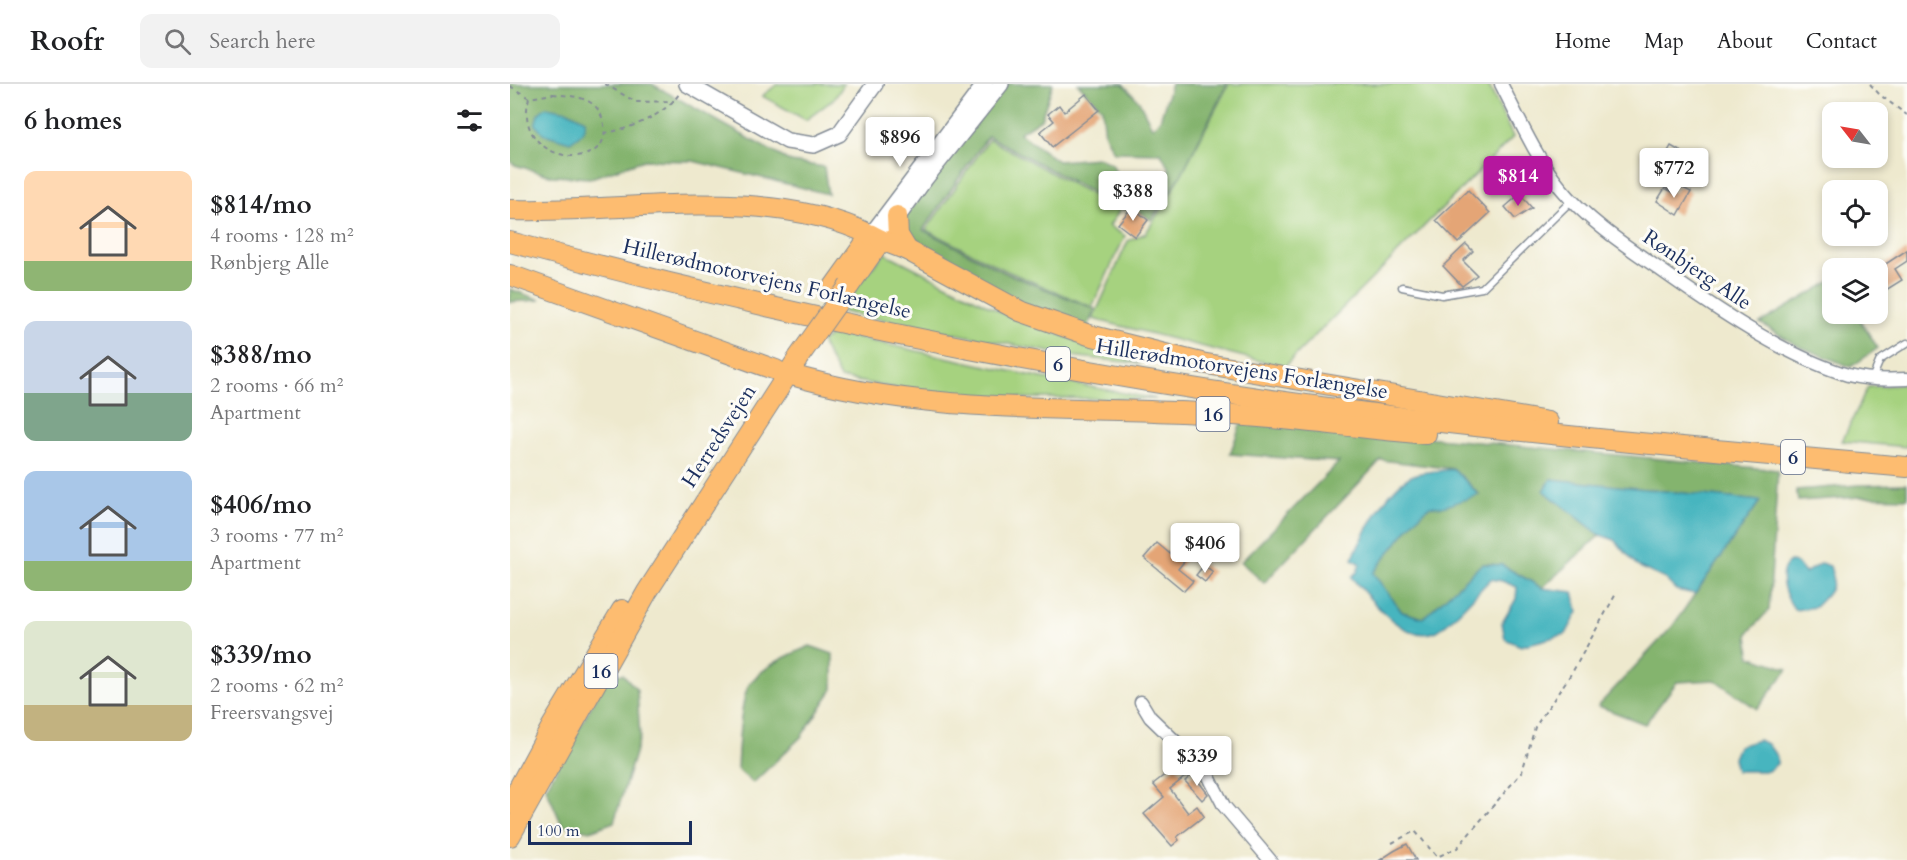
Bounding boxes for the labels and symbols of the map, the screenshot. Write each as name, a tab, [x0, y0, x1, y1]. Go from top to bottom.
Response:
north arrow	[1822, 102, 1888, 168]
pin: $896	[864, 117, 936, 168]
pin: $772	[1638, 148, 1710, 199]
pin: $814	[1482, 156, 1554, 207]
pin: $388	[1097, 171, 1169, 222]
street label: Rønbjerg Alle	[1637, 223, 1757, 317]
street label: Hillerødmotorvejens Forlængelse	[620, 232, 914, 326]
street label: Hillerødmotorvejens Forlængelse	[1094, 332, 1390, 406]
road number: 6	[1046, 347, 1070, 381]
street label: Herredsvejen	[675, 379, 763, 493]
road number: 16	[1196, 397, 1230, 431]
road number: 6	[1781, 440, 1805, 474]
pin: $406	[1169, 523, 1241, 574]
road number: 16	[584, 654, 617, 688]
pin: $339	[1161, 736, 1233, 787]
scale bar	[528, 818, 692, 846]

